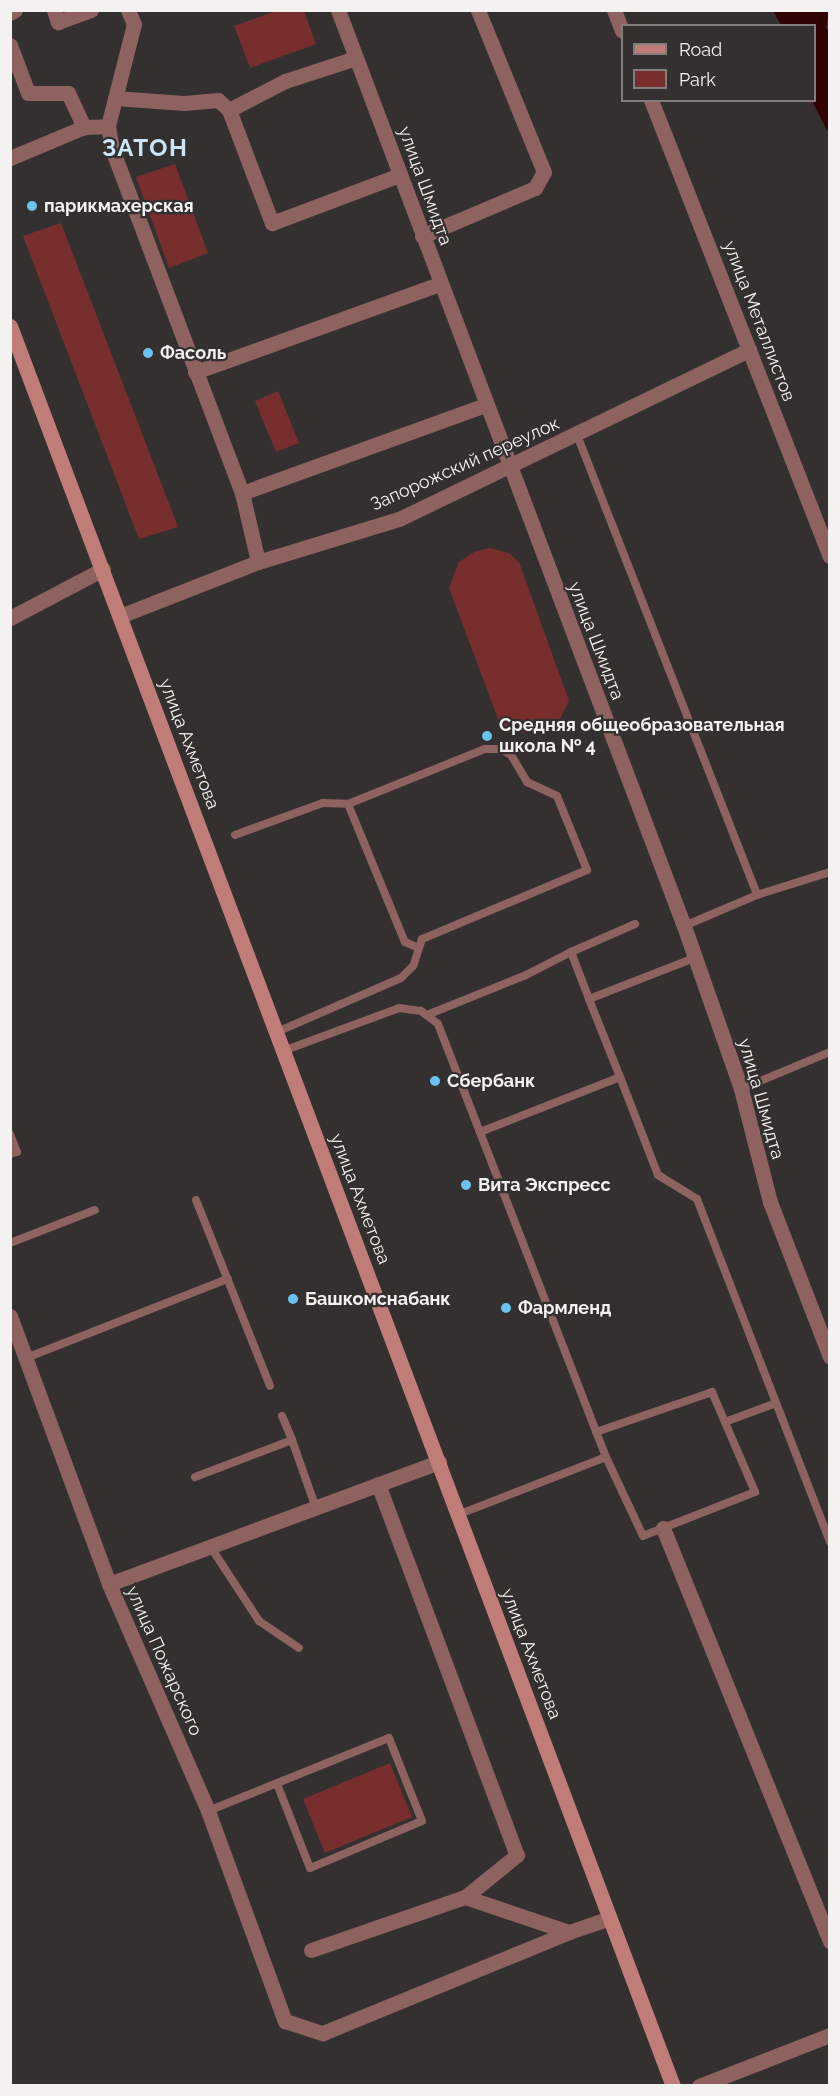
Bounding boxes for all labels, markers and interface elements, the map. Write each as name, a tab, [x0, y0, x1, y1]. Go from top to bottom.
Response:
legend	[621, 24, 816, 102]
text: Road	[679, 39, 722, 60]
text: Park	[679, 69, 716, 90]
street label: улица Шмидта	[394, 124, 456, 248]
district label: ЗАТОН	[102, 134, 188, 162]
place label: парикмахерская	[44, 195, 194, 217]
marker: парикмахерская	[25, 199, 39, 213]
street label: улица Металлистов	[718, 238, 800, 404]
place label: Фасоль	[160, 342, 226, 364]
marker: Фасоль	[141, 346, 155, 360]
street label: Запорожский переулок	[367, 413, 563, 515]
street label: улица Шмидта	[564, 579, 628, 703]
street label: улица Ахметова	[154, 675, 224, 813]
place label: Средняя общеобразовательная школа № 4	[499, 715, 785, 758]
marker: Средняя общеобразовательная школа № 4	[480, 729, 494, 743]
street label: улица Шмидта	[733, 1036, 789, 1162]
place label: Сбербанк	[447, 1070, 535, 1092]
marker: Сбербанк	[428, 1074, 442, 1088]
street label: улица Ахметова	[325, 1130, 395, 1268]
place label: Вита Экспресс	[478, 1174, 611, 1196]
marker: Вита Экспресс	[459, 1178, 473, 1192]
place label: Башкомснабанк	[305, 1288, 451, 1310]
marker: Башкомснабанк	[286, 1292, 300, 1306]
place label: Фармленд	[518, 1297, 611, 1319]
marker: Фармленд	[499, 1301, 513, 1315]
street label: улица Пожарского	[121, 1583, 207, 1739]
street label: улица Ахметова	[496, 1585, 566, 1723]

